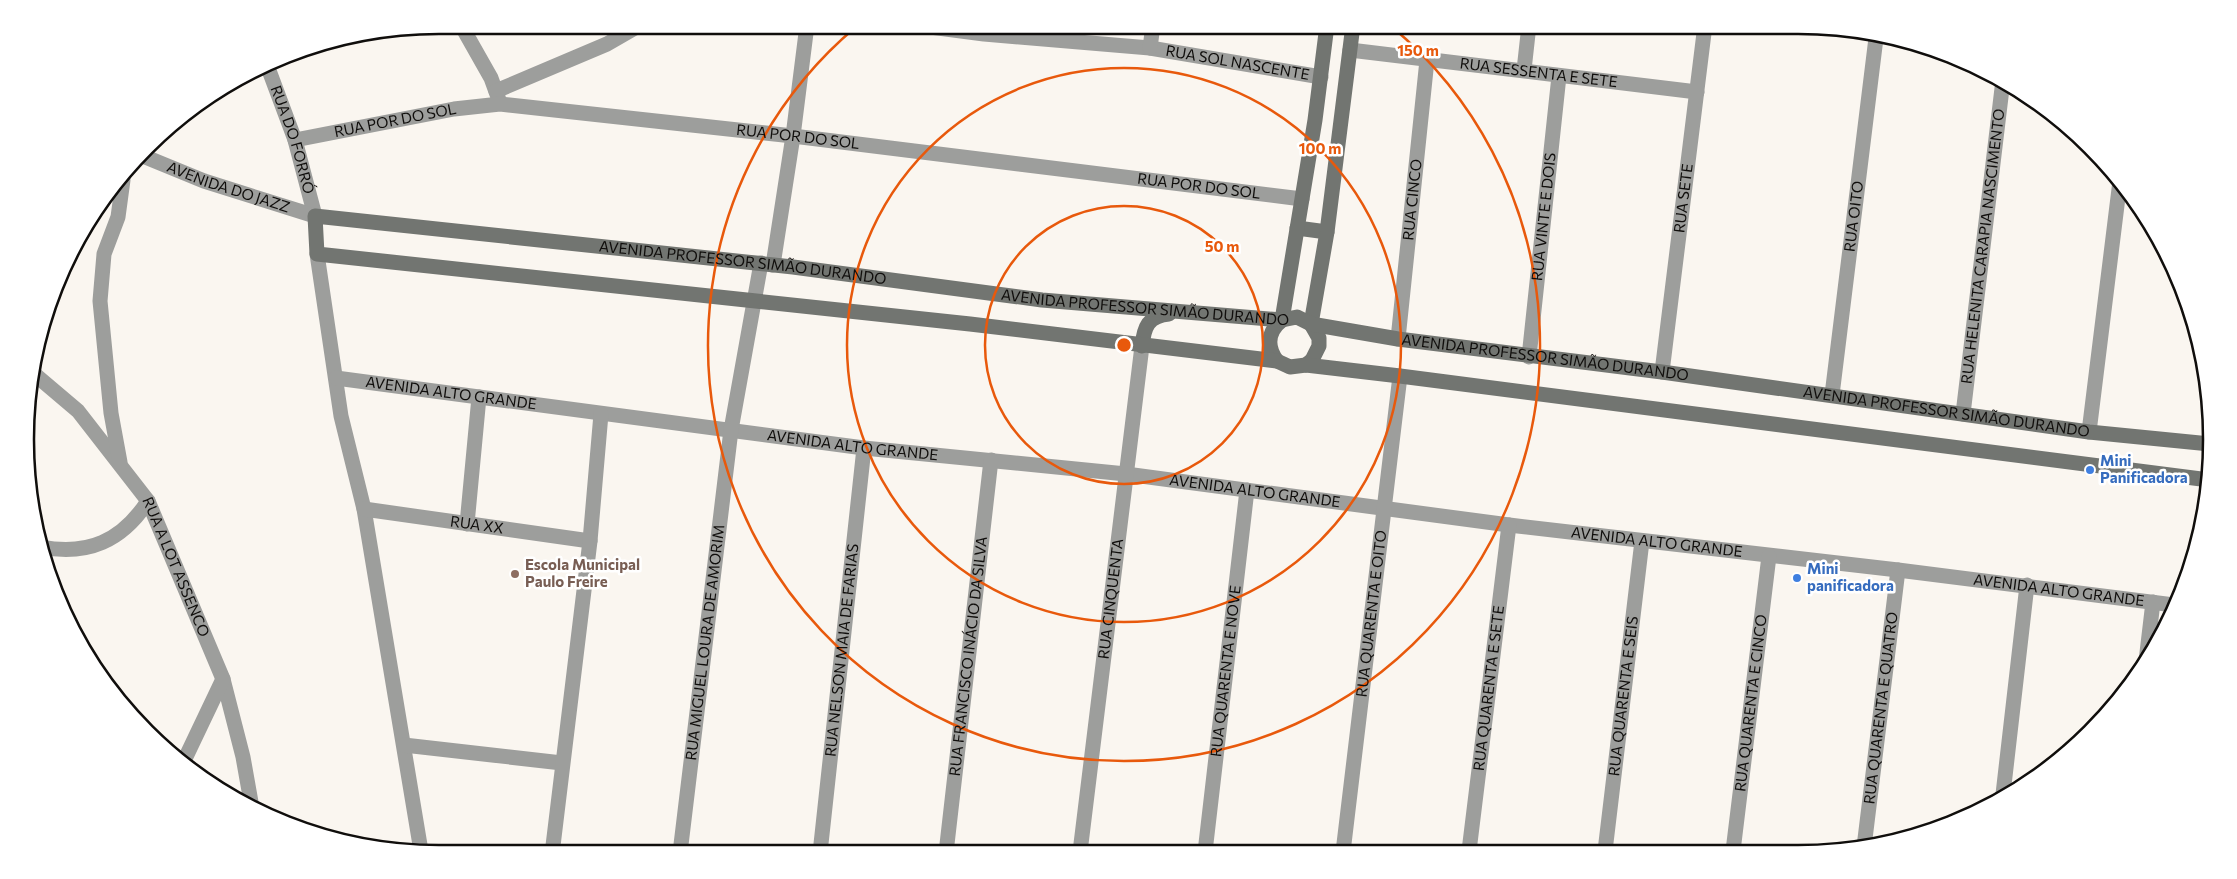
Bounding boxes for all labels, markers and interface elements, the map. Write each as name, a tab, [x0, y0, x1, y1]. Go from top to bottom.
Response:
street label: RUA SOL NASCENTE	[1164, 41, 1311, 83]
text: 150 m	[1397, 41, 1439, 59]
street label: RUA SESSENTA E SETE	[1459, 53, 1619, 90]
street label: RUA DO FORRÓ	[267, 83, 320, 196]
street label: RUA POR DO SOL	[332, 99, 458, 140]
street label: RUA HELENITA CARAPIA NASCIMENTO	[1957, 107, 2008, 385]
street label: RUA POR DO SOL	[735, 120, 861, 152]
text: 100 m	[1299, 139, 1341, 157]
street label: RUA VINTE E DOIS	[1527, 151, 1559, 282]
street label: AVENIDA DO JAZZ	[165, 157, 292, 216]
street label: RUA CINCO	[1398, 158, 1425, 241]
street label: RUA SETE	[1669, 162, 1696, 234]
street label: RUA POR DO SOL	[1136, 169, 1262, 202]
street label: RUA OITO	[1840, 180, 1866, 253]
street label: AVENIDA PROFESSOR SIMÃO DURANDO	[598, 236, 888, 287]
text: 50 m	[1205, 237, 1239, 255]
street label: AVENIDA PROFESSOR SIMÃO DURANDO	[1000, 285, 1291, 329]
street label: AVENIDA PROFESSOR SIMÃO DURANDO	[1401, 330, 1690, 384]
centre of rings	[1115, 336, 1133, 354]
street label: AVENIDA ALTO GRANDE	[365, 372, 538, 413]
street label: AVENIDA PROFESSOR SIMÃO DURANDO	[1802, 382, 2091, 440]
street label: AVENIDA ALTO GRANDE	[766, 425, 939, 463]
place label: Mini Panificadora	[2100, 451, 2188, 486]
marker: Mini Panificadora	[2084, 464, 2096, 476]
street label: AVENIDA ALTO GRANDE	[1168, 470, 1342, 510]
street label: RUA A LOT ASSENCO	[139, 494, 214, 639]
street label: RUA XX	[449, 511, 505, 537]
street label: AVENIDA ALTO GRANDE	[1570, 522, 1744, 560]
street label: RUA MIGUEL LOURA DE AMORIM	[681, 523, 728, 761]
street label: RUA QUARENTA E OITO	[1352, 529, 1389, 698]
street label: RUA FRANCISCO INÁCIO DA SILVA	[945, 535, 990, 777]
street label: RUA CINQUENTA	[1094, 537, 1126, 660]
street label: RUA NELSON MAIA DE FARIAS	[821, 542, 862, 758]
place label: Escola Municipal Paulo Freire	[525, 555, 640, 590]
place label: Mini panificadora	[1807, 559, 1894, 594]
marker: Escola Municipal Paulo Freire	[509, 568, 521, 580]
street label: AVENIDA ALTO GRANDE	[1972, 570, 2146, 609]
marker: Mini panificadora	[1791, 572, 1803, 584]
street label: RUA QUARENTA E NOVE	[1206, 584, 1244, 758]
street label: RUA QUARENTA E SETE	[1469, 604, 1507, 772]
street label: RUA QUARENTA E QUATRO	[1859, 611, 1901, 805]
street label: RUA QUARENTA E CINCO	[1730, 613, 1770, 793]
street label: RUA QUARENTA E SEIS	[1604, 615, 1641, 777]

